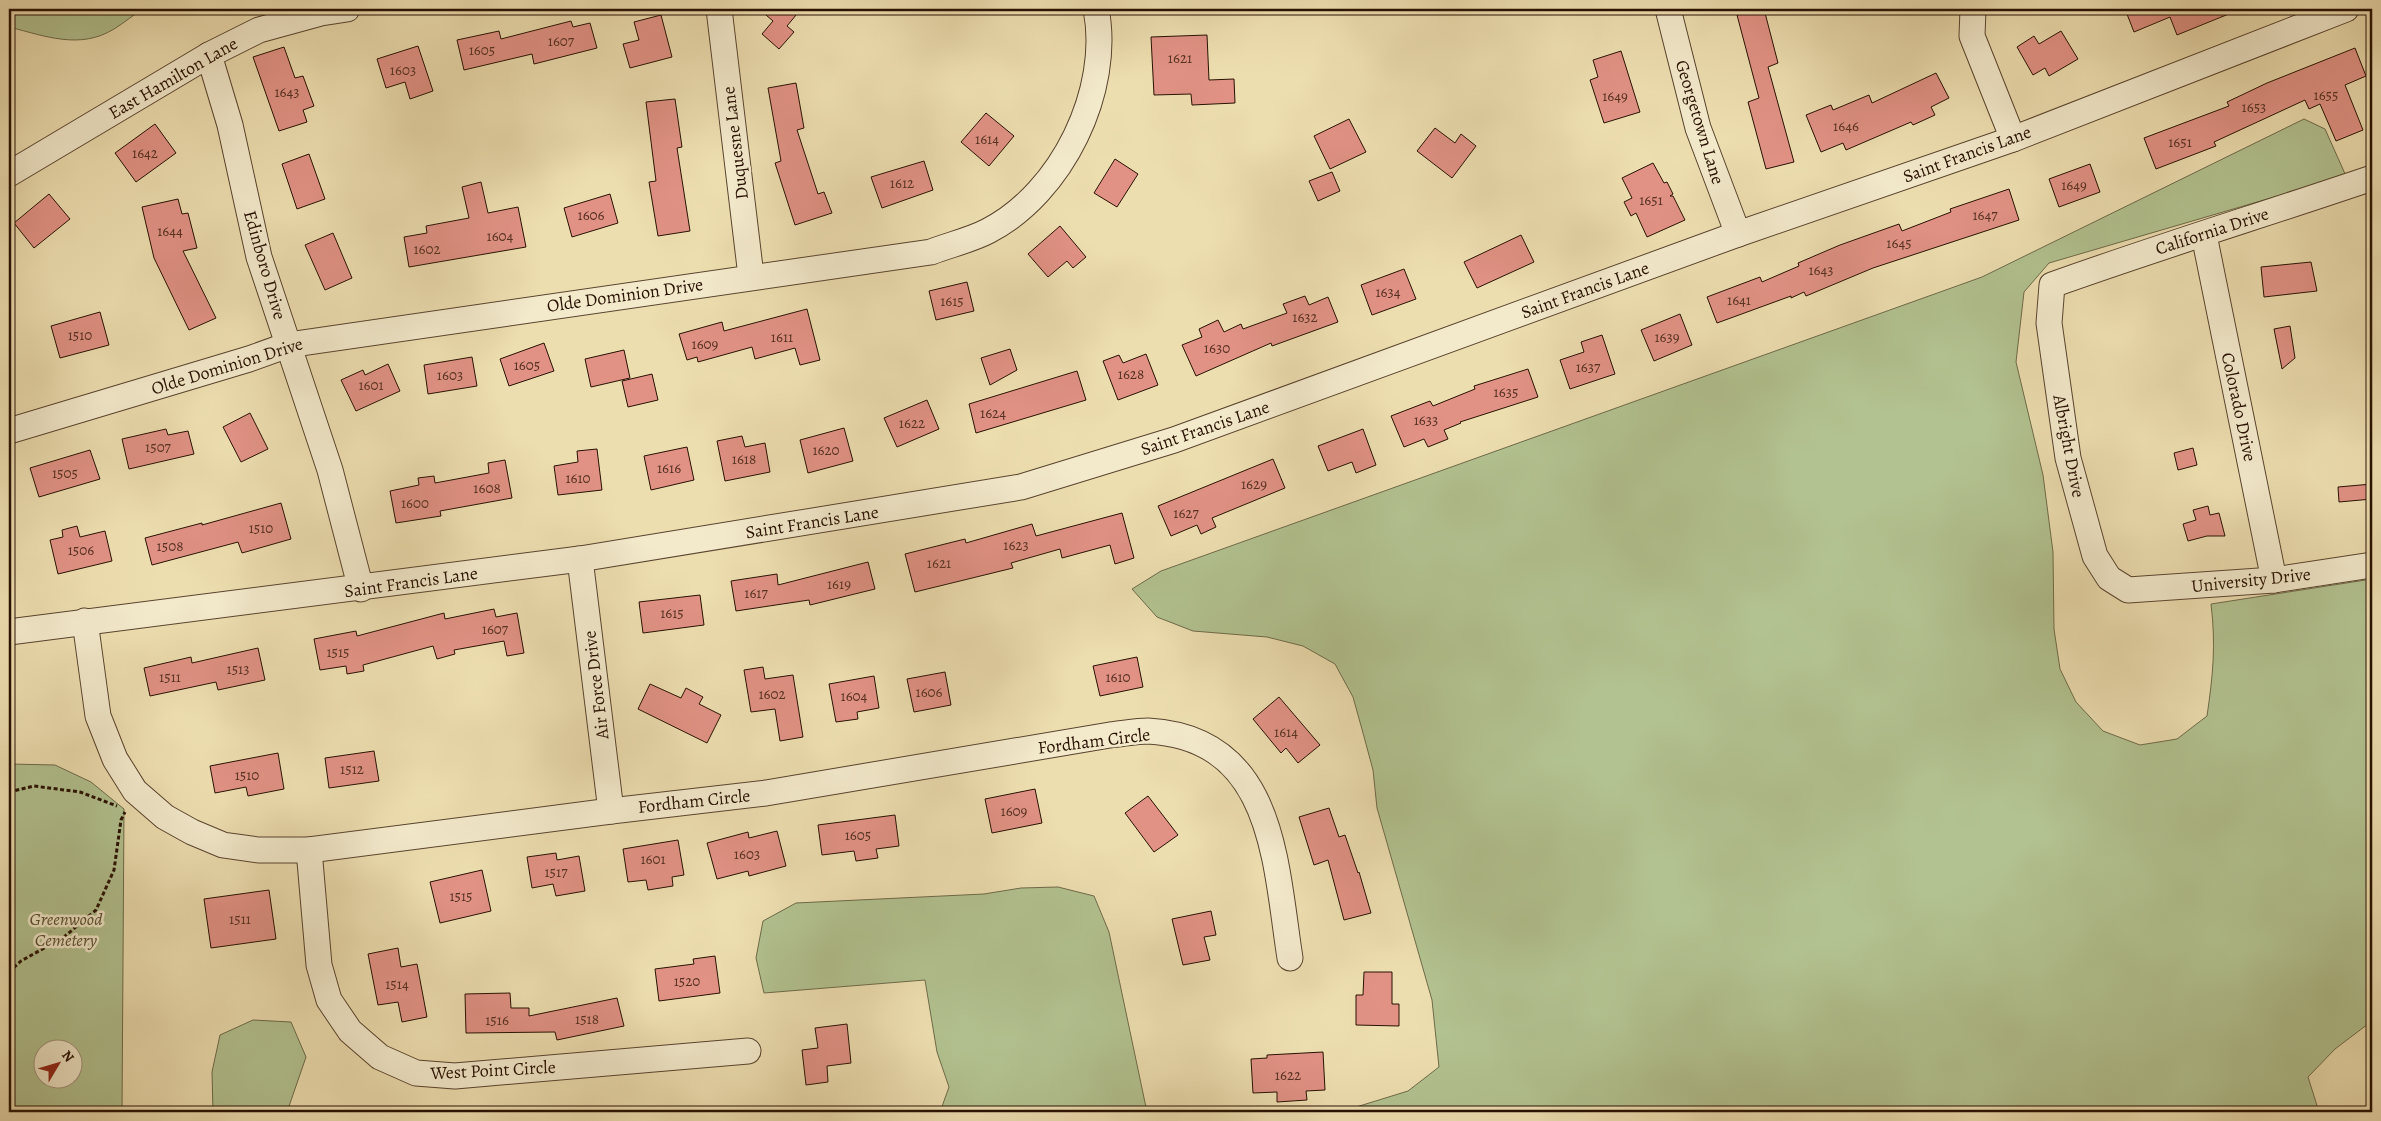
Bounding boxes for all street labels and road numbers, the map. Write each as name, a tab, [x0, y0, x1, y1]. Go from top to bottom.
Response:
street label: East Hamilton Lane	[104, 31, 242, 125]
street label: Georgetown Lane	[1670, 57, 1730, 187]
street label: Duquesne Lane	[716, 85, 754, 201]
street label: Saint Francis Lane	[1900, 120, 2034, 188]
street label: California Drive	[2152, 201, 2272, 261]
street label: Edinboro Drive	[238, 208, 292, 322]
street label: Saint Francis Lane	[1518, 256, 1652, 324]
street label: Olde Dominion Drive	[545, 272, 705, 318]
street label: Olde Dominion Drive	[148, 331, 306, 401]
street label: Colorado Drive	[2216, 350, 2262, 464]
street label: Albright Drive	[2047, 392, 2091, 499]
street label: Saint Francis Lane	[1137, 395, 1273, 461]
street label: Saint Francis Lane	[744, 500, 880, 544]
street label: Saint Francis Lane	[343, 561, 479, 603]
street label: University Drive	[2190, 562, 2312, 598]
street label: Air Force Drive	[577, 629, 615, 742]
street label: Fordham Circle	[1036, 722, 1152, 760]
street label: Fordham Circle	[637, 783, 751, 819]
street label: West Point Circle	[429, 1055, 556, 1085]

